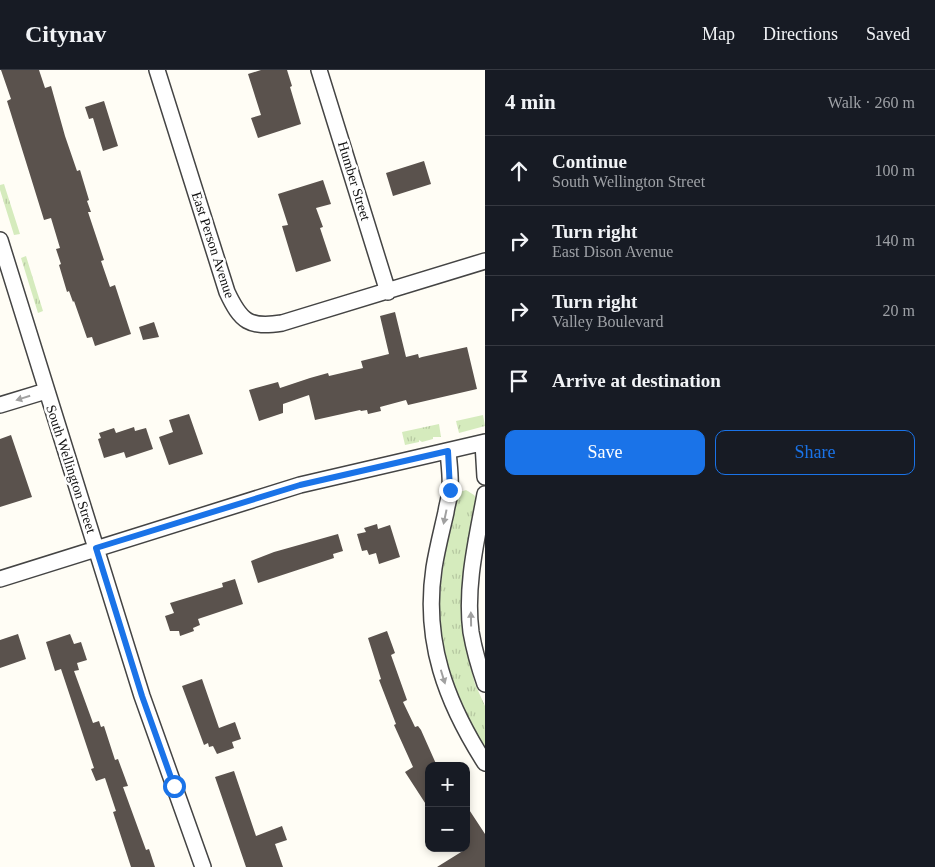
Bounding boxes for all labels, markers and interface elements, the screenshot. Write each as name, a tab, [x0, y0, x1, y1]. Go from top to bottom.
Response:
text: Citynav	[25, 21, 106, 47]
text: Map	[702, 24, 735, 44]
text: Directions	[763, 24, 838, 44]
text: Saved	[866, 24, 910, 44]
text: 4 min	[505, 90, 556, 114]
text: Walk · 260 m	[828, 94, 915, 111]
street label: Humber Street	[335, 140, 373, 223]
text: Continue	[552, 151, 627, 172]
icon: ahead	[505, 157, 533, 185]
text: 100 m	[875, 162, 915, 179]
text: South Wellington Street	[552, 173, 705, 190]
street label: East Person Avenue	[189, 190, 237, 300]
text: Turn right	[552, 221, 637, 242]
icon: right	[505, 227, 533, 255]
text: 140 m	[875, 232, 915, 249]
text: East Dison Avenue	[552, 243, 673, 260]
text: Turn right	[552, 291, 637, 312]
icon: right	[505, 297, 533, 325]
text: 20 m	[883, 302, 915, 319]
text: Valley Boulevard	[552, 313, 664, 330]
icon: arrive	[505, 367, 533, 395]
text: Arrive at destination	[552, 370, 721, 391]
one-way arrow	[16, 395, 31, 402]
street label: South Wellington Street	[43, 403, 99, 535]
button: Save	[505, 430, 705, 475]
button: Share	[715, 430, 915, 475]
route end	[439, 479, 462, 502]
one-way arrow	[441, 509, 449, 524]
one-way arrow	[467, 611, 475, 627]
one-way arrow	[439, 669, 447, 684]
map controls	[425, 762, 470, 852]
button: +	[425, 762, 470, 807]
route start	[163, 775, 186, 798]
button: −	[425, 807, 470, 852]

